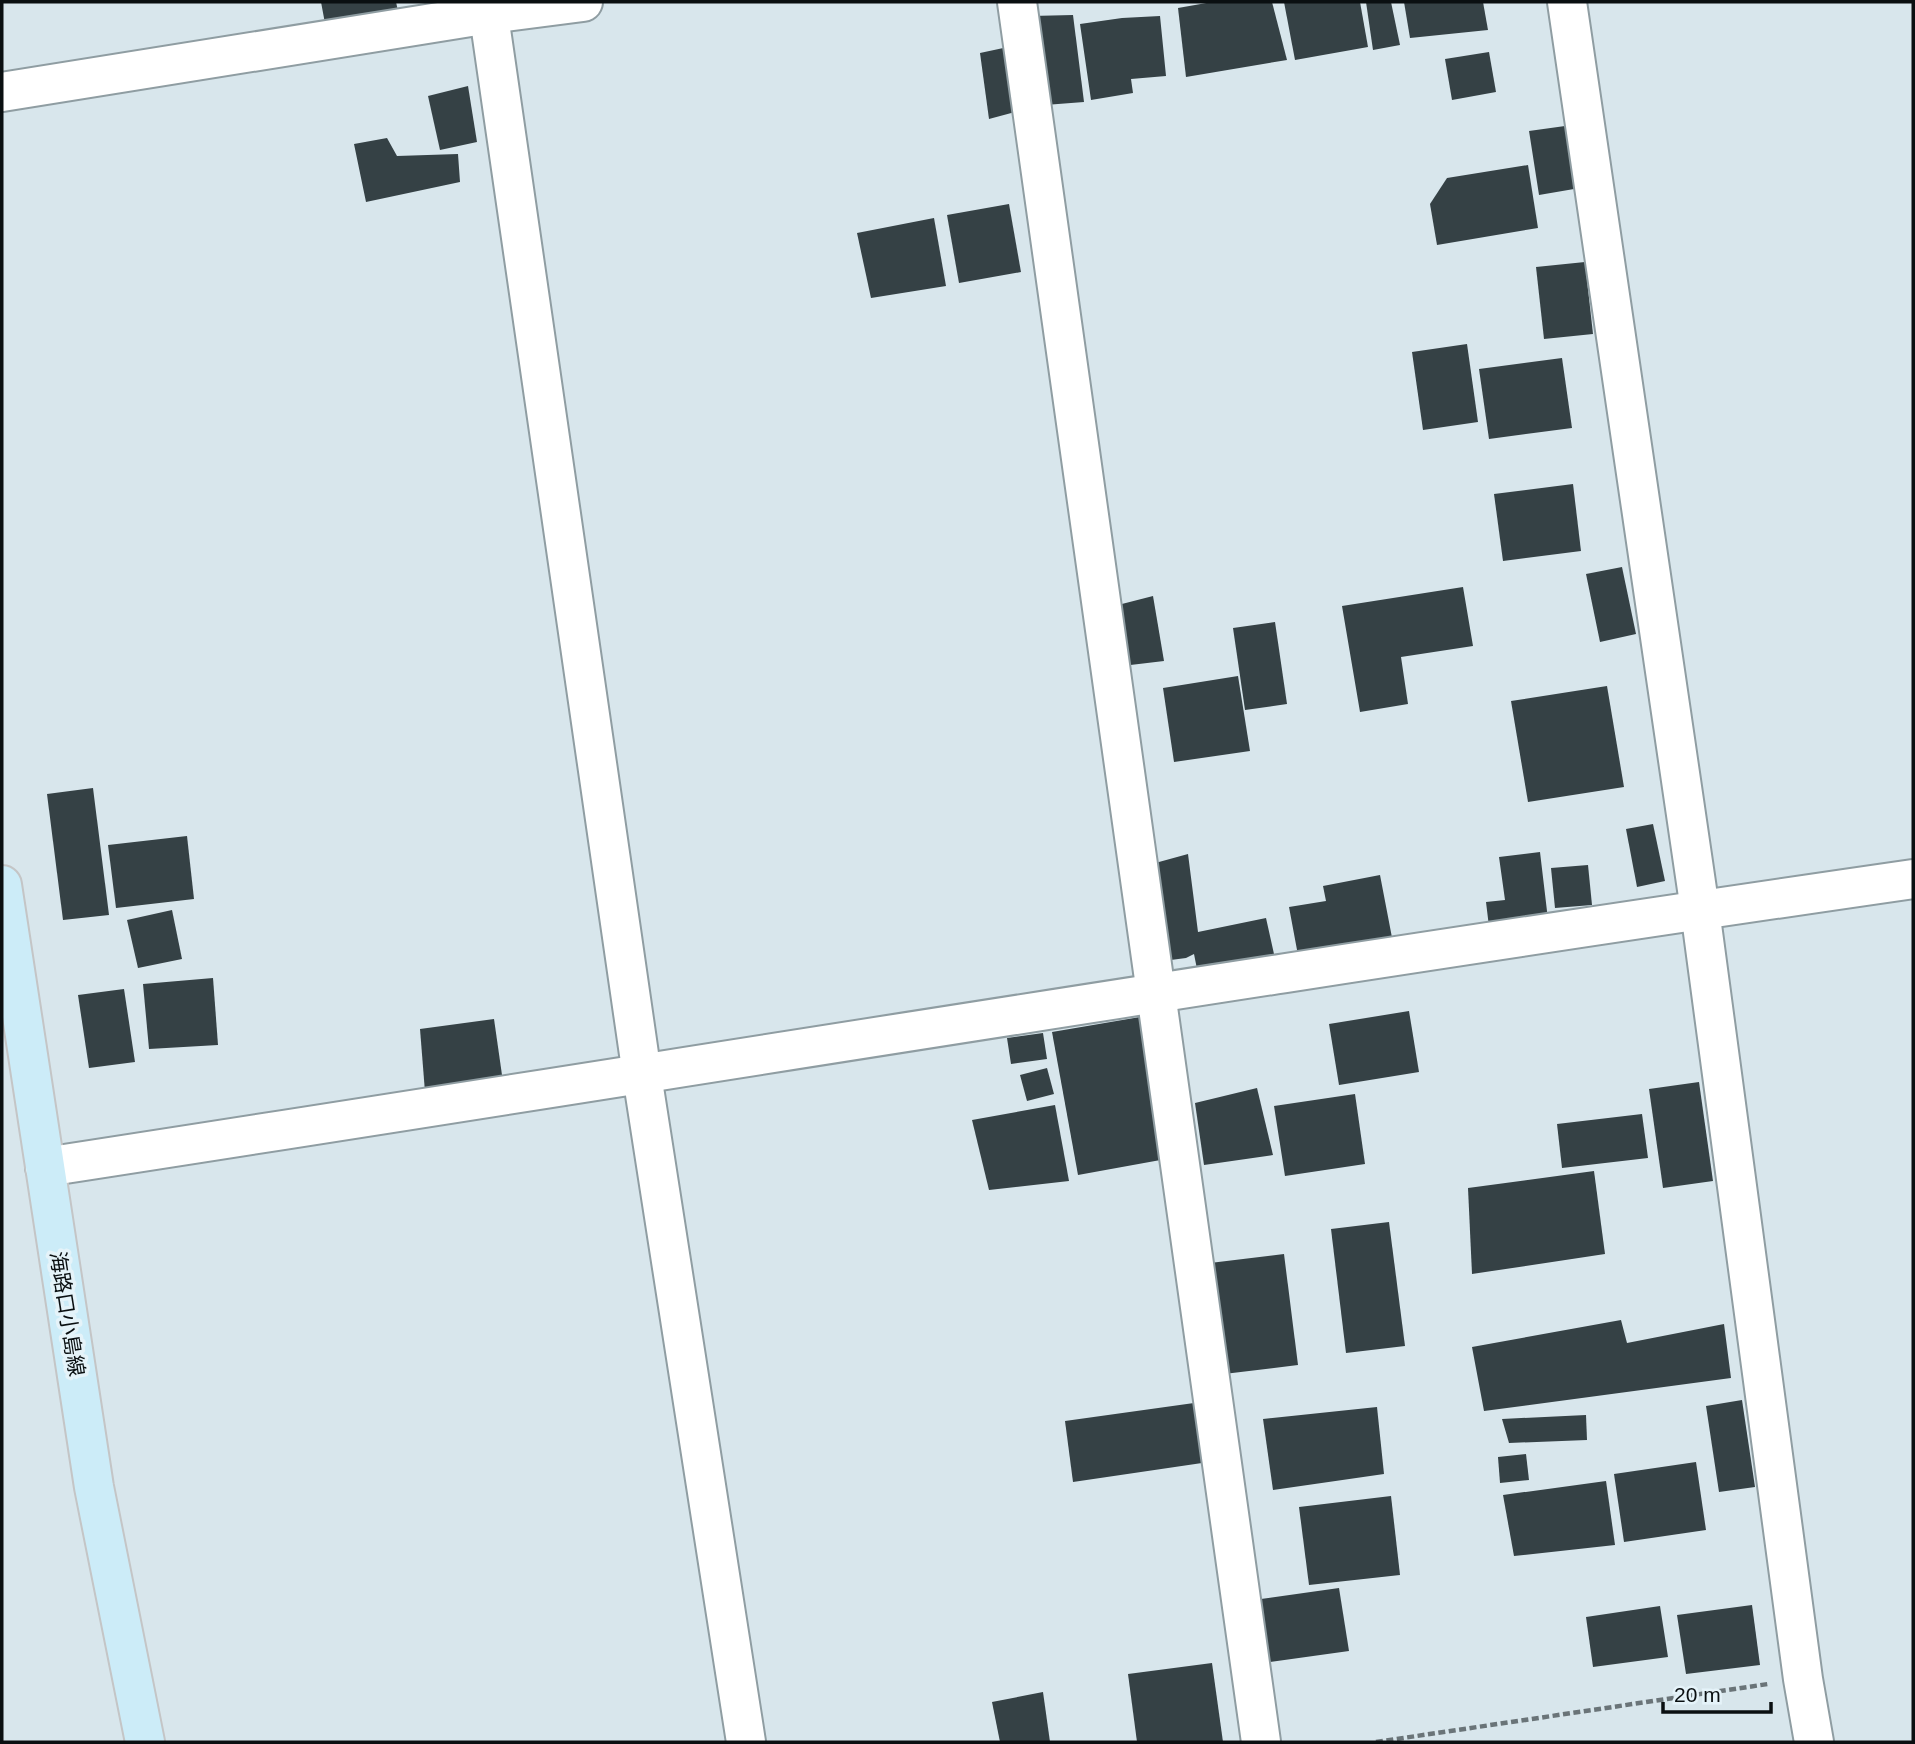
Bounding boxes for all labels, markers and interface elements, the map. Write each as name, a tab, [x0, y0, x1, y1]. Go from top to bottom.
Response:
street label: 海路口小島線	[46, 1250, 89, 1378]
scale bar	[1663, 1670, 1772, 1714]
text: 20 m	[1674, 1683, 1721, 1706]

